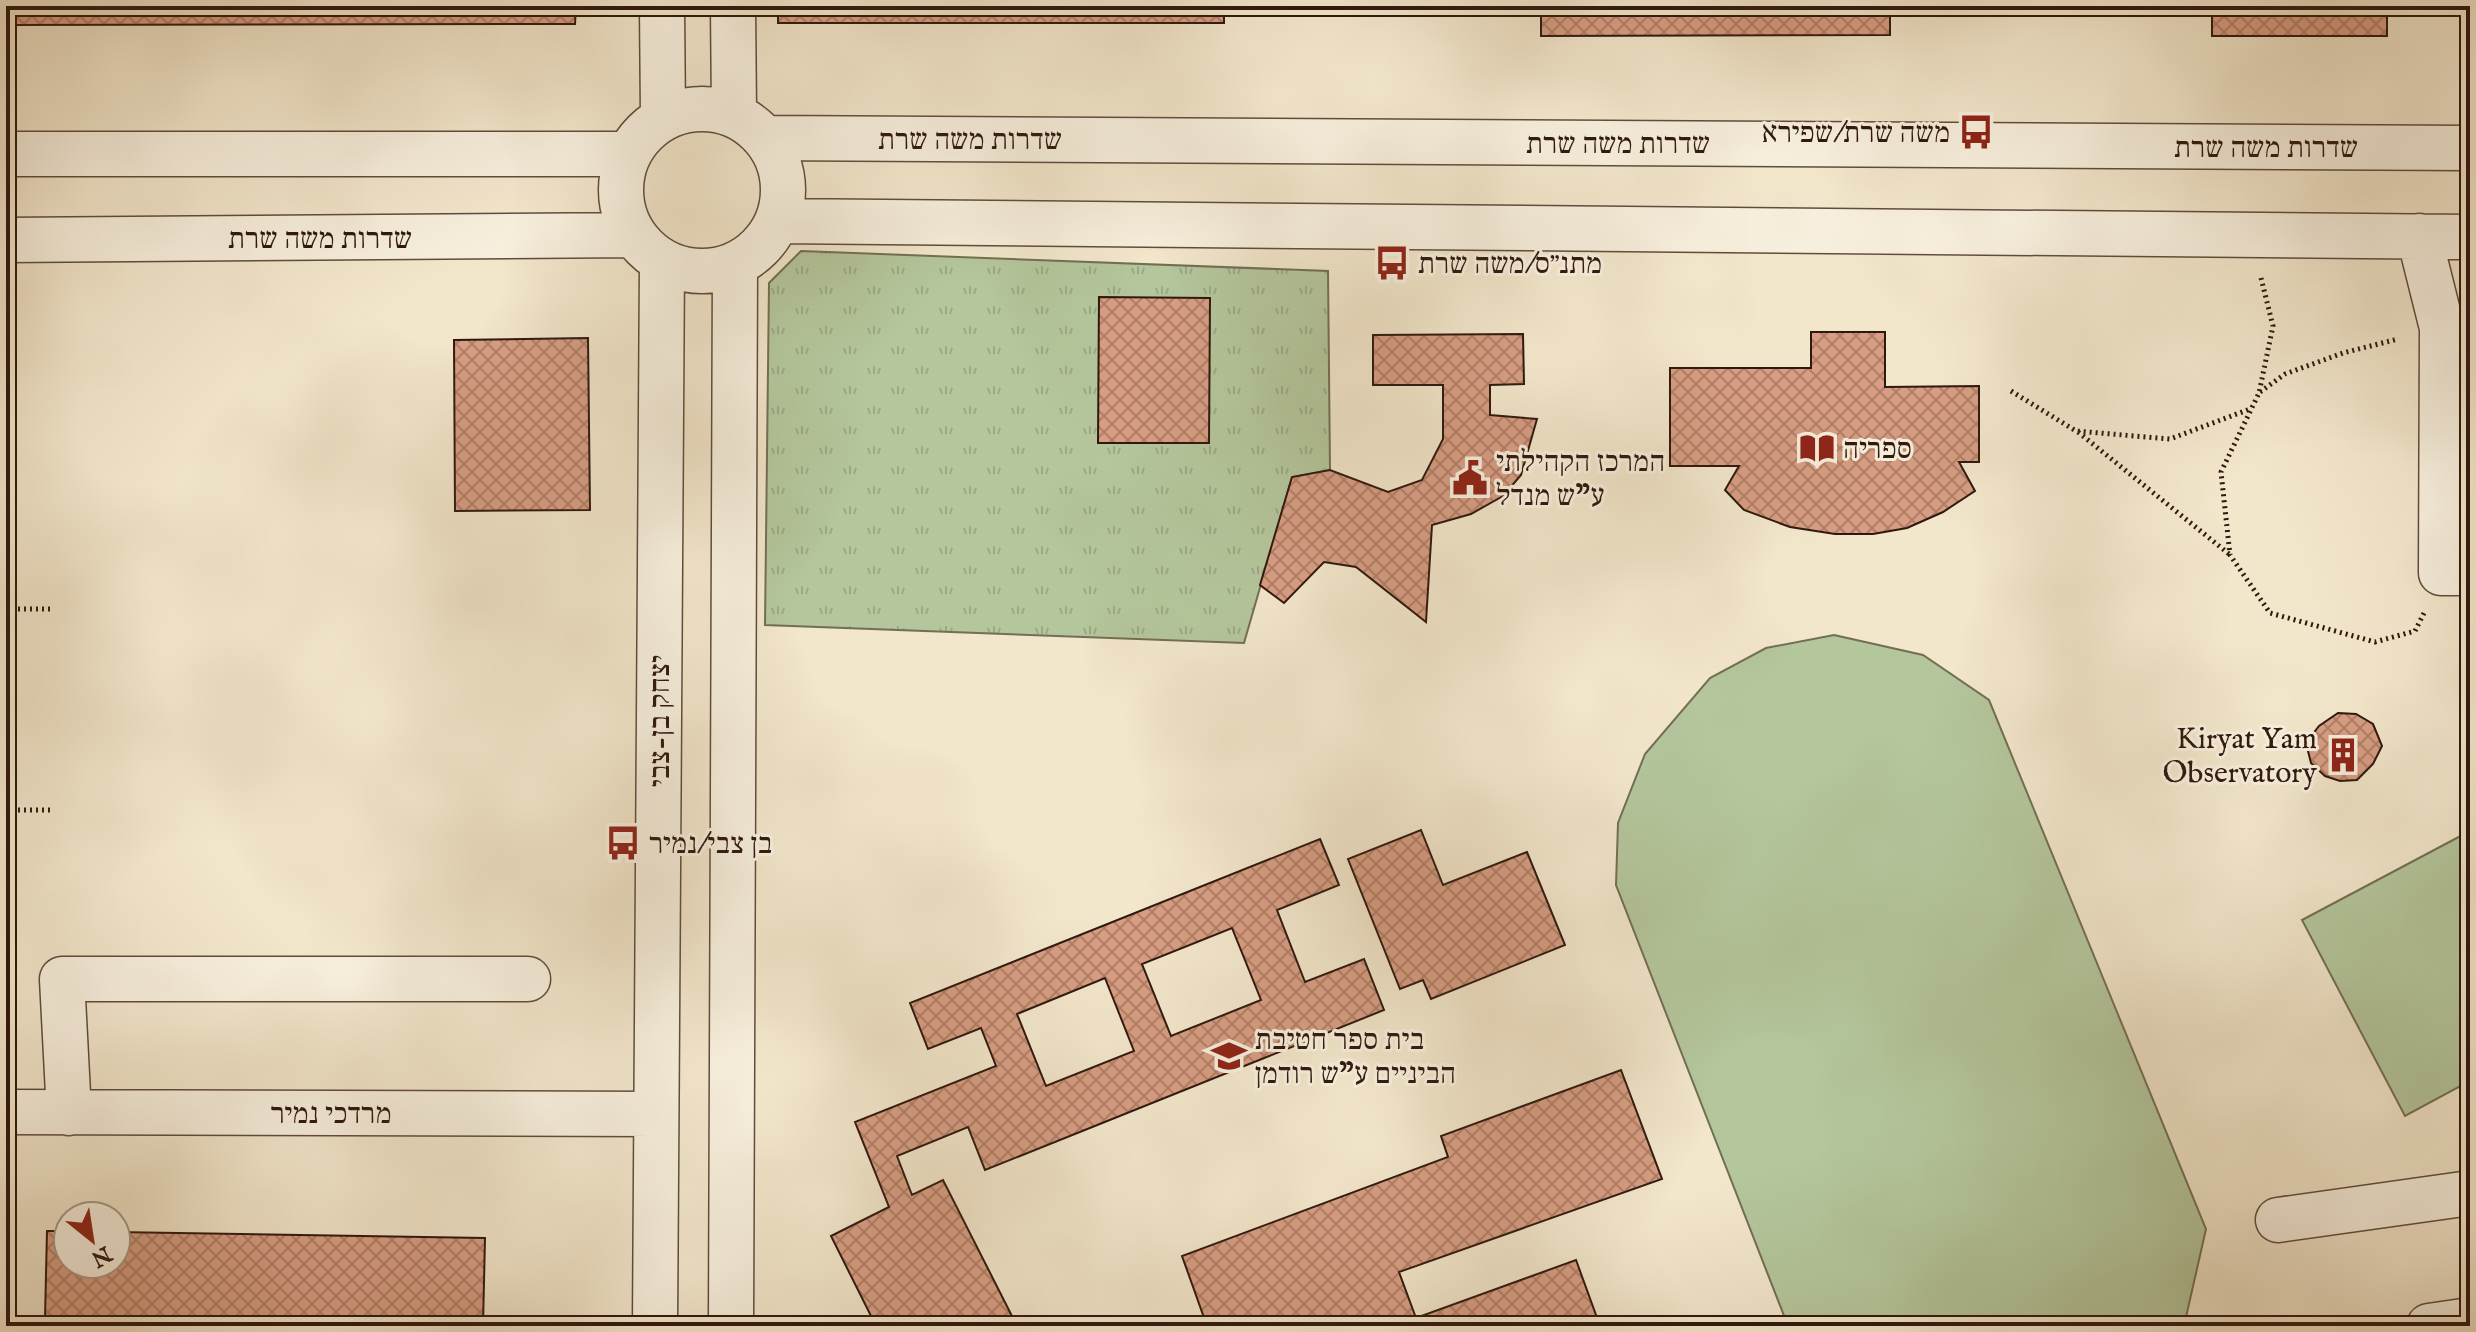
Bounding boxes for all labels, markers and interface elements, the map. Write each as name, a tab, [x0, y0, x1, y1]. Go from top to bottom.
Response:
bus stop icon: משה שרת/שפירא	[1957, 113, 1995, 151]
place label: משה שרת/שפירא	[1762, 115, 1950, 153]
street label: שדרות משה שרת	[878, 122, 1062, 160]
street label: שדרות משה שרת	[1526, 126, 1710, 164]
street label: שדרות משה שרת	[2174, 130, 2358, 168]
street label: שדרות משה שרת	[228, 221, 412, 259]
bus stop icon: מתנ״ס/משה שרת	[1373, 244, 1411, 282]
place label: מתנ״ס/משה שרת	[1418, 246, 1602, 284]
library icon: ספריה	[1798, 429, 1836, 467]
place label: ספריה	[1843, 431, 1912, 469]
place label: המרכז הקהילתי ע"ש מנדל	[1496, 444, 1665, 516]
public building icon: המרכז הקהילתי ע"ש מנדל	[1451, 459, 1489, 497]
street label: יצחק בן-צבי	[642, 655, 680, 787]
place label: Kiryat Yam Observatory	[2163, 721, 2317, 793]
building icon: Kiryat Yam Observatory	[2324, 736, 2362, 774]
bus stop icon: בן צבי/נמיר	[604, 824, 642, 862]
place label: בן צבי/נמיר	[649, 826, 772, 864]
place label: בית ספר חטיבת הביניים ע"ש רודמן	[1255, 1022, 1456, 1094]
school or university icon: בית ספר חטיבת הביניים ע"ש רודמן	[1210, 1037, 1248, 1075]
street label: מרדכי נמיר	[271, 1096, 392, 1134]
north arrow	[52, 1200, 132, 1280]
text: N	[86, 1238, 117, 1272]

